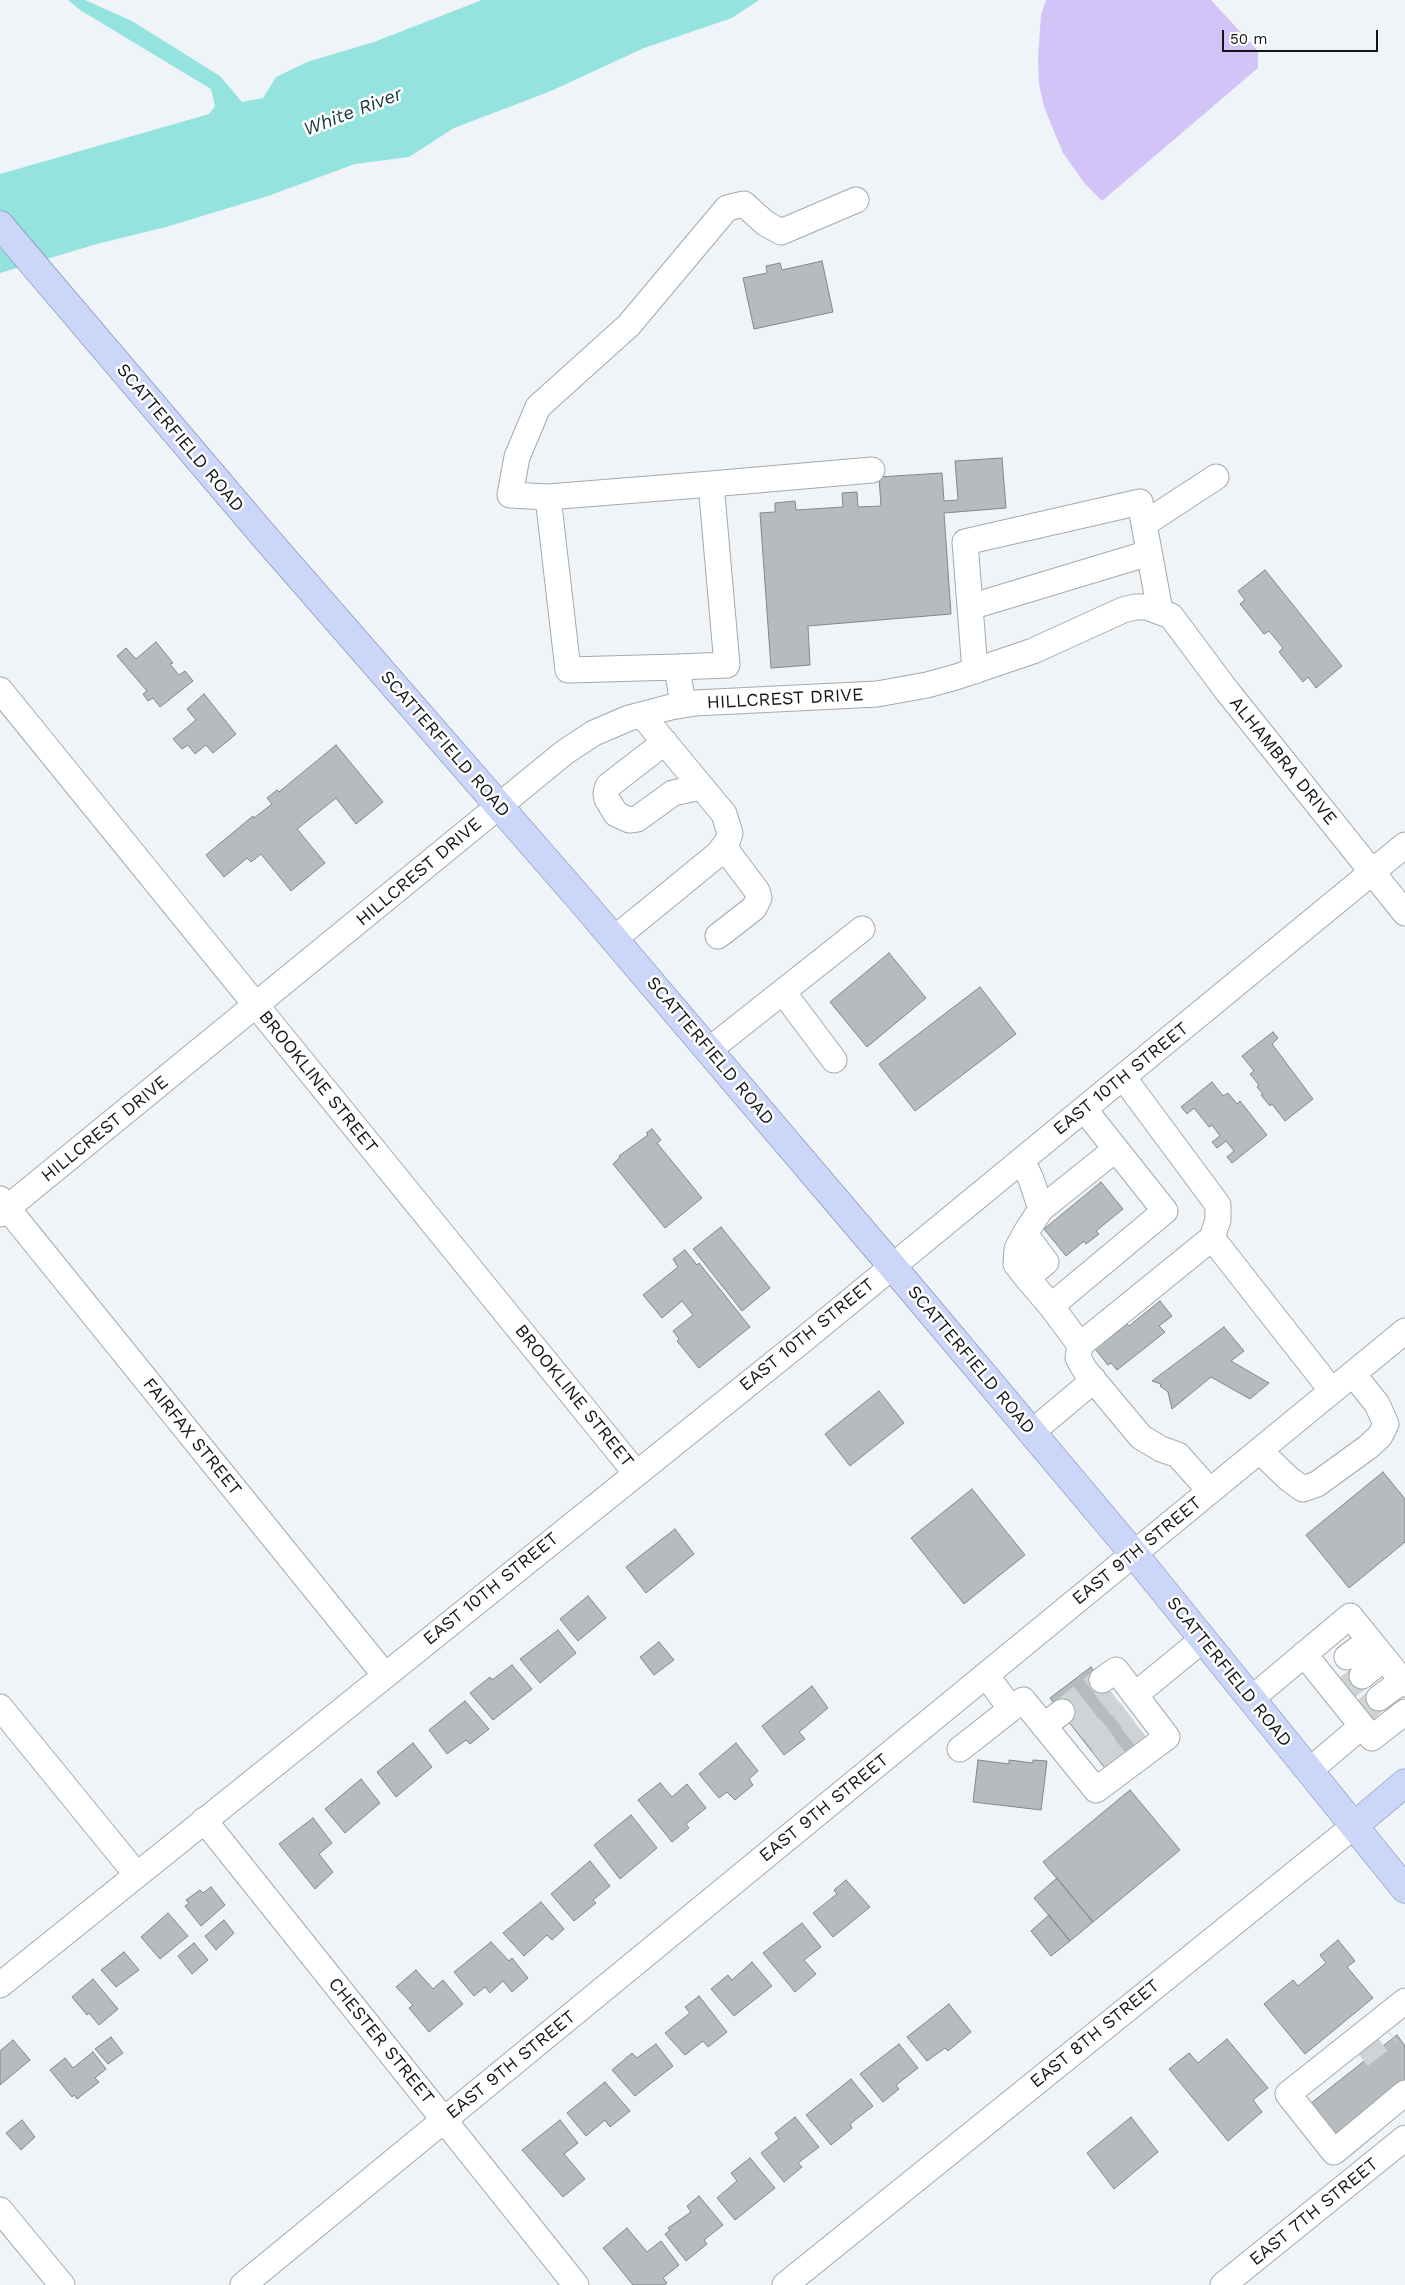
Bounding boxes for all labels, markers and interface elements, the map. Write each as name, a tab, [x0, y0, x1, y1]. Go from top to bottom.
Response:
scale bar	[1225, 20, 1381, 52]
text: 50 m	[1230, 30, 1267, 48]
water label: White River	[300, 83, 406, 141]
street label: SCATTERFIELD ROAD	[112, 360, 248, 516]
street label: SCATTERFIELD ROAD	[376, 666, 514, 822]
street label: HILLCREST DRIVE	[706, 684, 864, 714]
street label: ALHAMBRA DRIVE	[1225, 693, 1341, 829]
street label: HILLCREST DRIVE	[352, 813, 486, 931]
street label: SCATTERFIELD ROAD	[642, 973, 778, 1129]
street label: BROOKLINE STREET	[254, 1006, 382, 1158]
street label: EAST 10TH STREET	[1049, 1018, 1193, 1140]
street label: HILLCREST DRIVE	[37, 1071, 173, 1187]
street label: EAST 10TH STREET	[735, 1274, 879, 1396]
street label: SCATTERFIELD ROAD	[903, 1282, 1039, 1438]
street label: BROOKLINE STREET	[510, 1320, 638, 1472]
street label: FAIRFAX STREET	[138, 1374, 246, 1500]
street label: EAST 9TH STREET	[1068, 1492, 1206, 1610]
street label: EAST 10TH STREET	[419, 1528, 563, 1650]
street label: SCATTERFIELD ROAD	[1162, 1593, 1296, 1751]
street label: EAST 9TH STREET	[755, 1749, 893, 1867]
street label: CHESTER STREET	[323, 1974, 439, 2108]
street label: EAST 8TH STREET	[1026, 1975, 1164, 2093]
street label: EAST 9TH STREET	[442, 2006, 580, 2124]
street label: EAST 7TH STREET	[1245, 2154, 1383, 2270]

